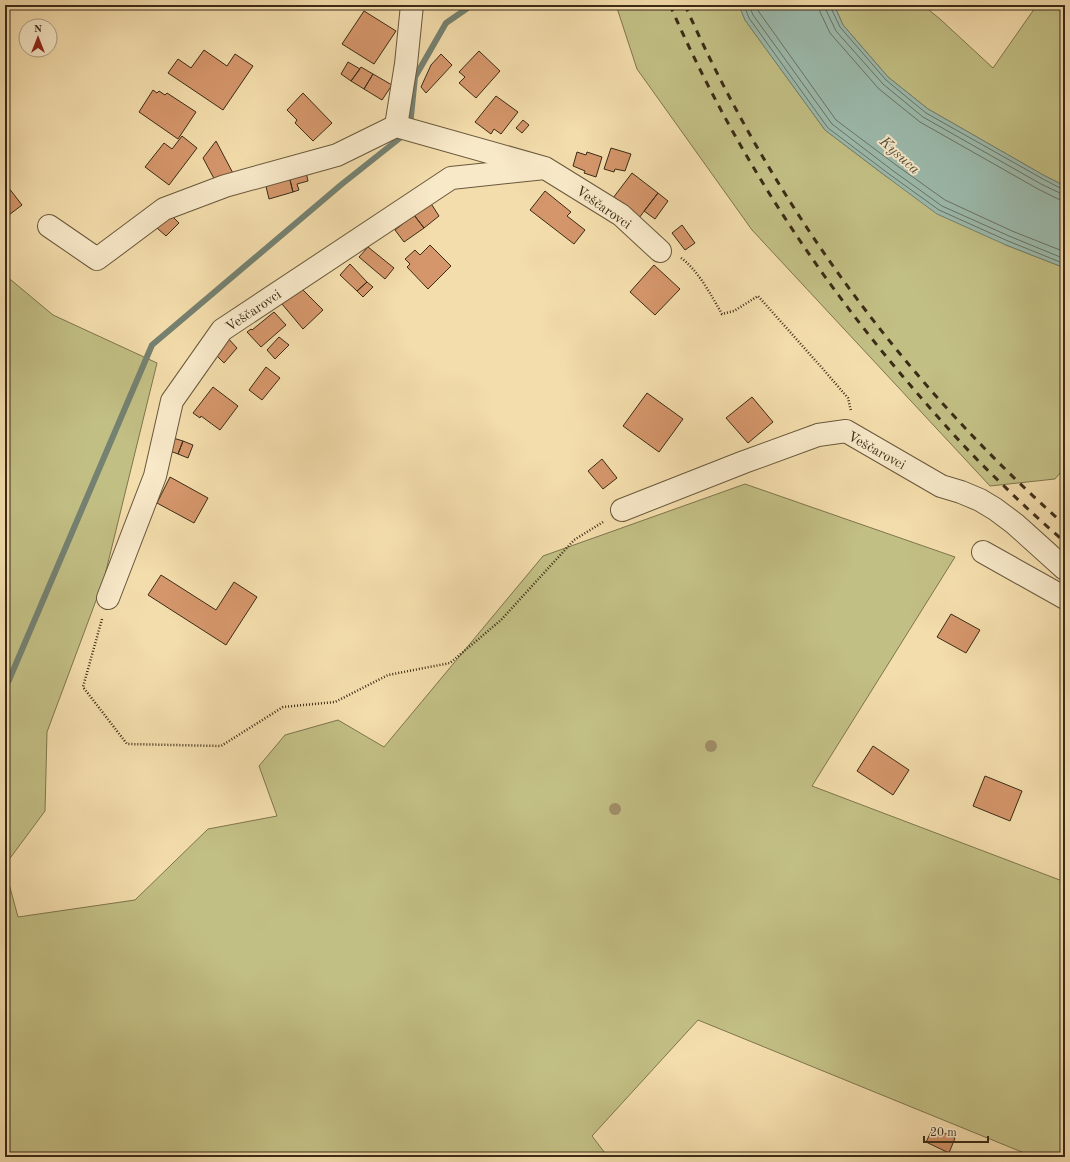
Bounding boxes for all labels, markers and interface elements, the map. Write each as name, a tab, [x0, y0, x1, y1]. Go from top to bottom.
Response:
north arrow	[18, 18, 58, 58]
text: N	[34, 24, 43, 35]
water label: Kysuca	[875, 134, 922, 178]
street label: Veščarovci	[573, 184, 634, 232]
street label: Veščarovci	[223, 287, 284, 334]
street label: Veščarovci	[845, 429, 908, 473]
scale bar	[924, 1118, 988, 1144]
text: 20 m	[930, 1127, 957, 1139]

